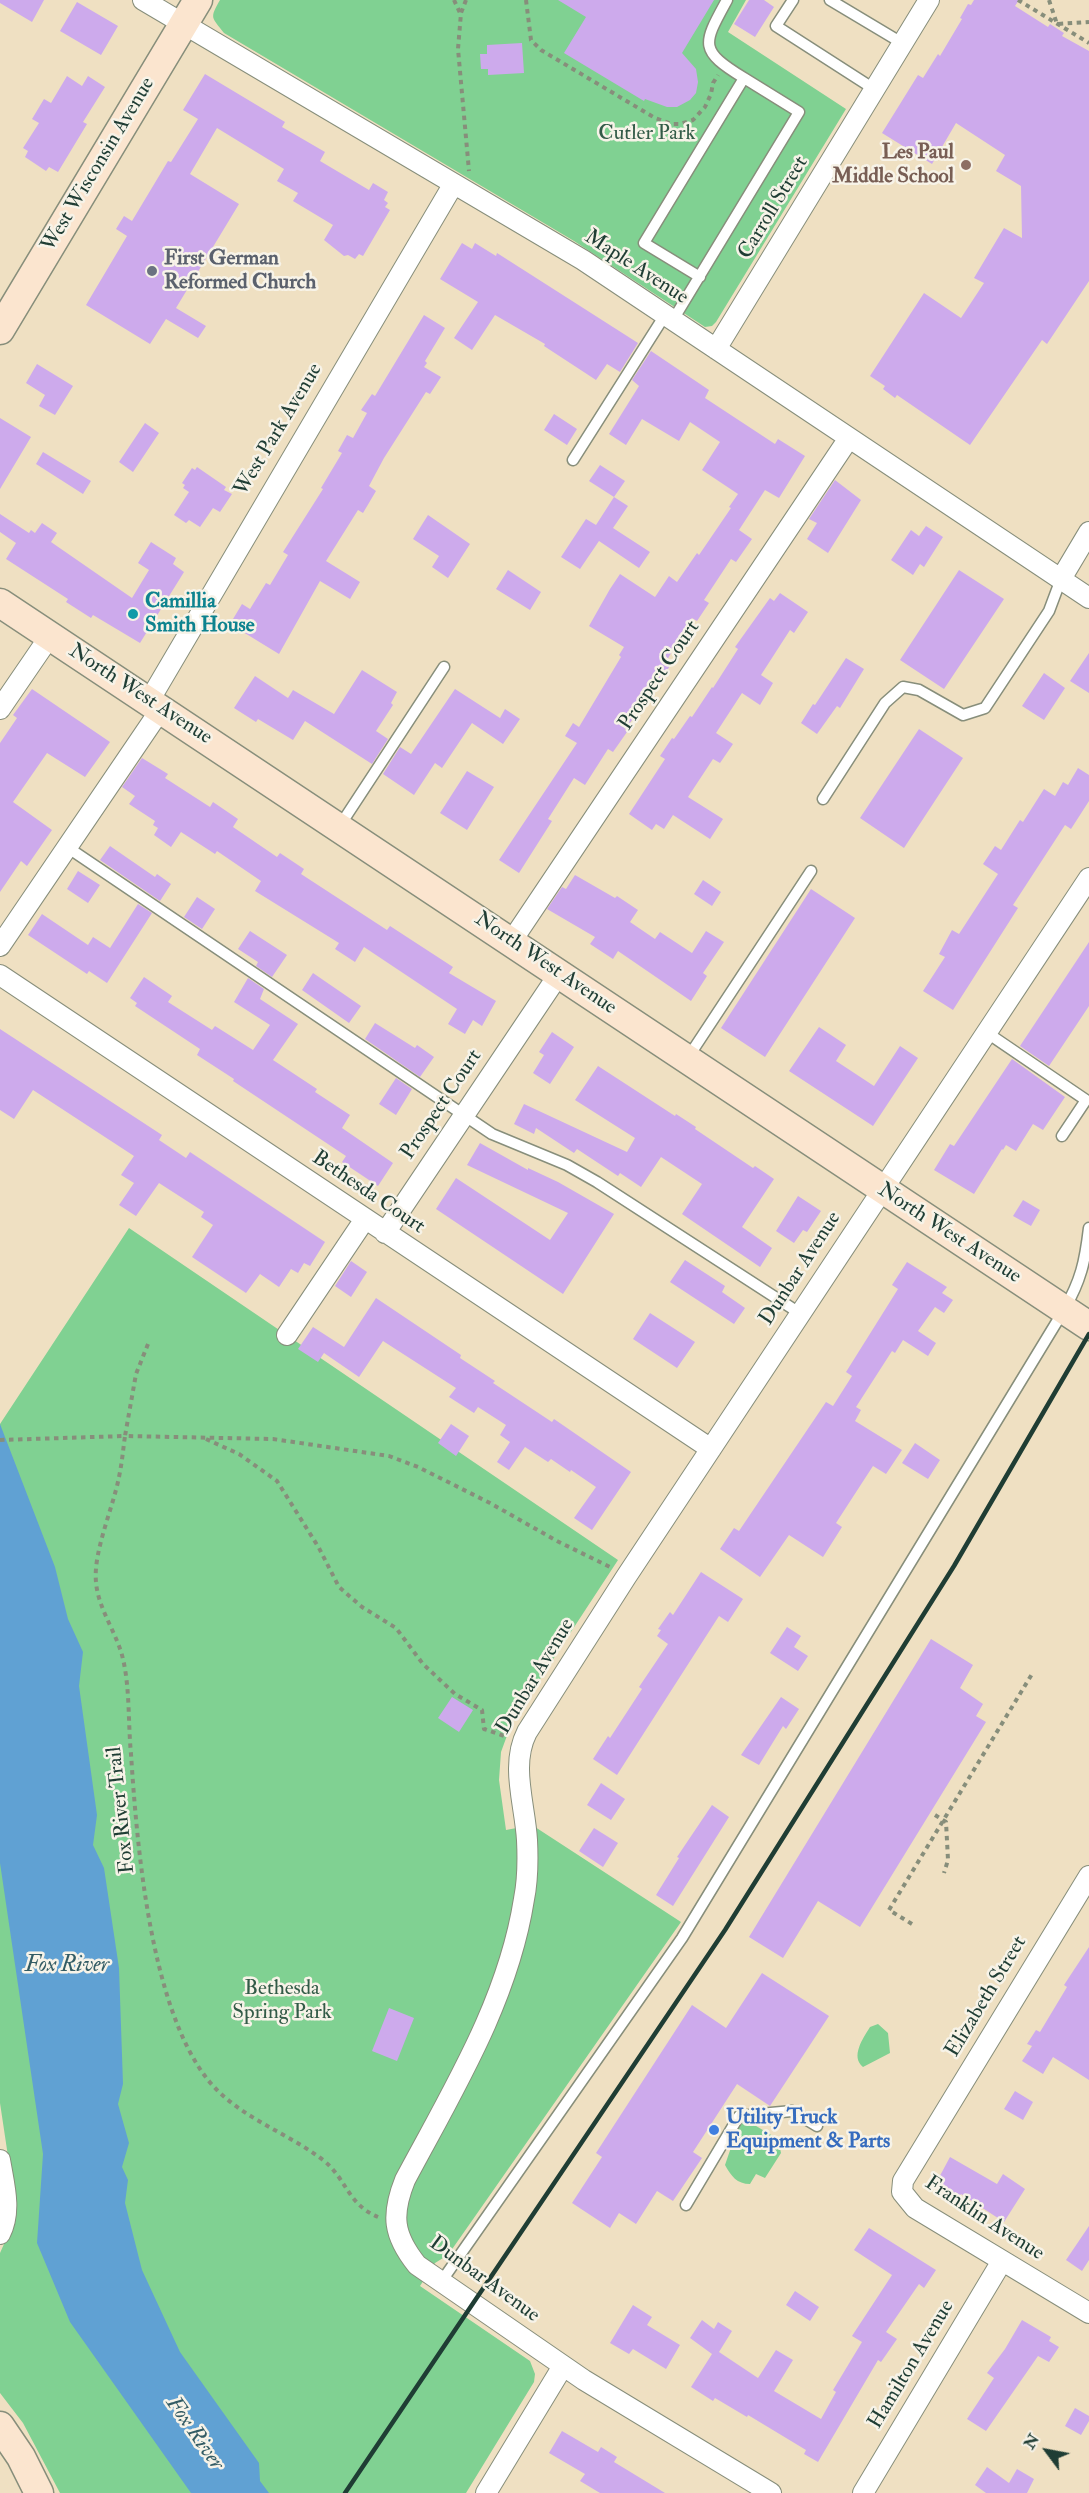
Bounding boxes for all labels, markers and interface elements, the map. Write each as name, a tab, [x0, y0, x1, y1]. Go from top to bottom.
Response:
street label: West Wisconsin Avenue	[37, 73, 161, 257]
park label: Cutler Park	[598, 121, 696, 147]
place label: Les Paul Middle School	[832, 140, 954, 190]
street label: Carroll Street	[734, 152, 814, 264]
marker: Les Paul Middle School	[959, 158, 973, 172]
street label: Maple Avenue	[579, 225, 693, 311]
place label: First German Reformed Church	[164, 246, 316, 296]
marker: First German Reformed Church	[145, 264, 159, 278]
street label: West Park Avenue	[230, 359, 328, 501]
place label: Camillia Smith House	[145, 589, 255, 639]
marker: Camillia Smith House	[126, 607, 140, 621]
street label: Prospect Court	[614, 616, 706, 736]
street label: North West Avenue	[64, 639, 216, 751]
street label: North West Avenue	[469, 907, 621, 1021]
street label: Prospect Court	[396, 1045, 488, 1165]
street label: Bethesda Court	[307, 1146, 429, 1240]
street label: North West Avenue	[873, 1178, 1025, 1290]
street label: Dunbar Avenue	[755, 1207, 847, 1331]
street label: Dunbar Avenue	[492, 1615, 580, 1739]
street label: Fox River Trail	[103, 1745, 141, 1875]
street label: Elizabeth Street	[941, 1932, 1033, 2062]
water label: Fox River	[25, 1953, 109, 1979]
park label: Bethesda Spring Park	[232, 1976, 332, 2026]
place label: Utility Truck Equipment & Parts	[726, 2105, 890, 2155]
marker: Utility Truck Equipment & Parts	[707, 2123, 721, 2137]
street label: Franklin Avenue	[920, 2171, 1048, 2267]
street label: Dunbar Avenue	[424, 2231, 544, 2329]
street label: Hamilton Avenue	[864, 2296, 960, 2434]
water label: Fox River	[159, 2392, 229, 2476]
north arrow	[1017, 2421, 1077, 2481]
text: N	[1019, 2430, 1044, 2453]

